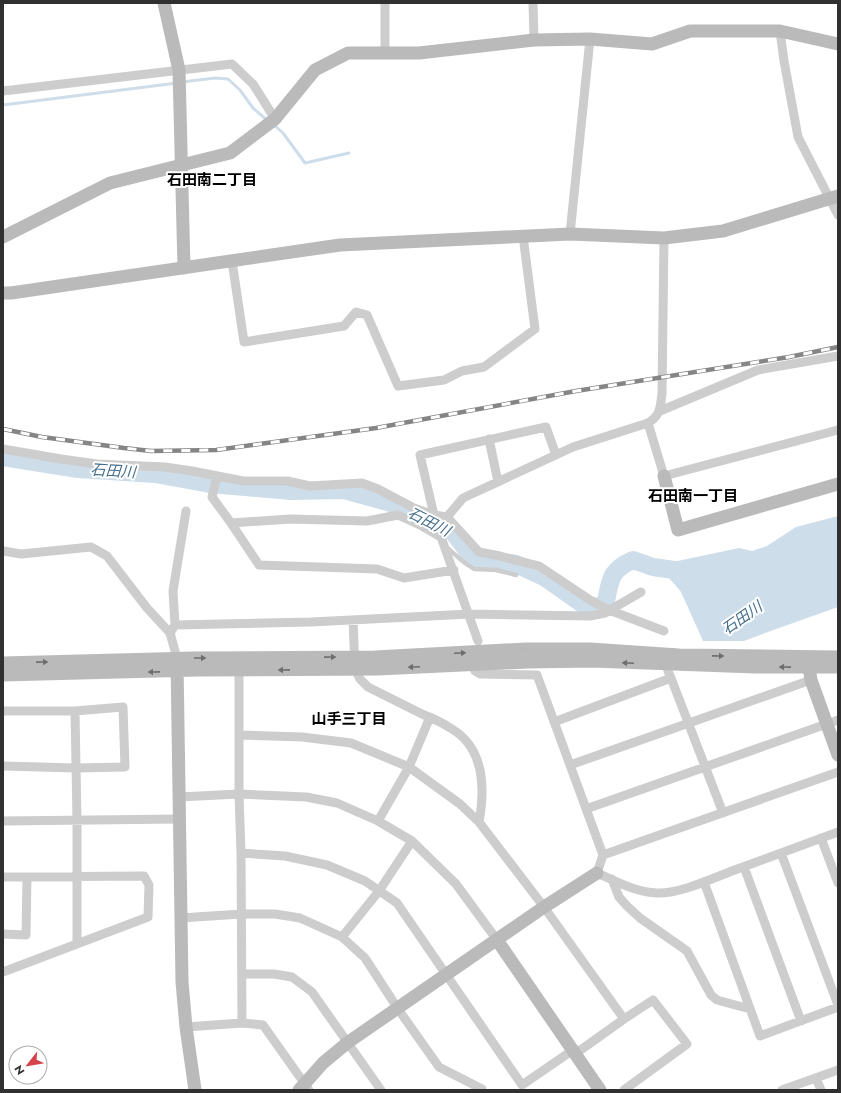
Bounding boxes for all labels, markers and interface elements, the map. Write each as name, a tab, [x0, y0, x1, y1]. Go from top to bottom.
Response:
district label: 石田南二丁目	[167, 169, 257, 191]
water label: 石田川	[90, 458, 138, 484]
district label: 石田南一丁目	[648, 485, 738, 507]
water label: 石田川	[404, 502, 456, 543]
water label: 石田川	[717, 595, 768, 640]
one-way arrow	[454, 649, 466, 656]
one-way arrow	[712, 653, 725, 659]
one-way arrow	[324, 654, 337, 660]
one-way arrow	[194, 655, 207, 661]
one-way arrow	[36, 659, 49, 665]
one-way arrow	[622, 659, 634, 666]
one-way arrow	[408, 663, 420, 670]
one-way arrow	[778, 664, 791, 670]
one-way arrow	[277, 667, 290, 673]
one-way arrow	[148, 668, 160, 675]
district label: 山手三丁目	[311, 708, 387, 730]
north arrow	[8, 1045, 48, 1085]
text: N	[10, 1062, 29, 1078]

